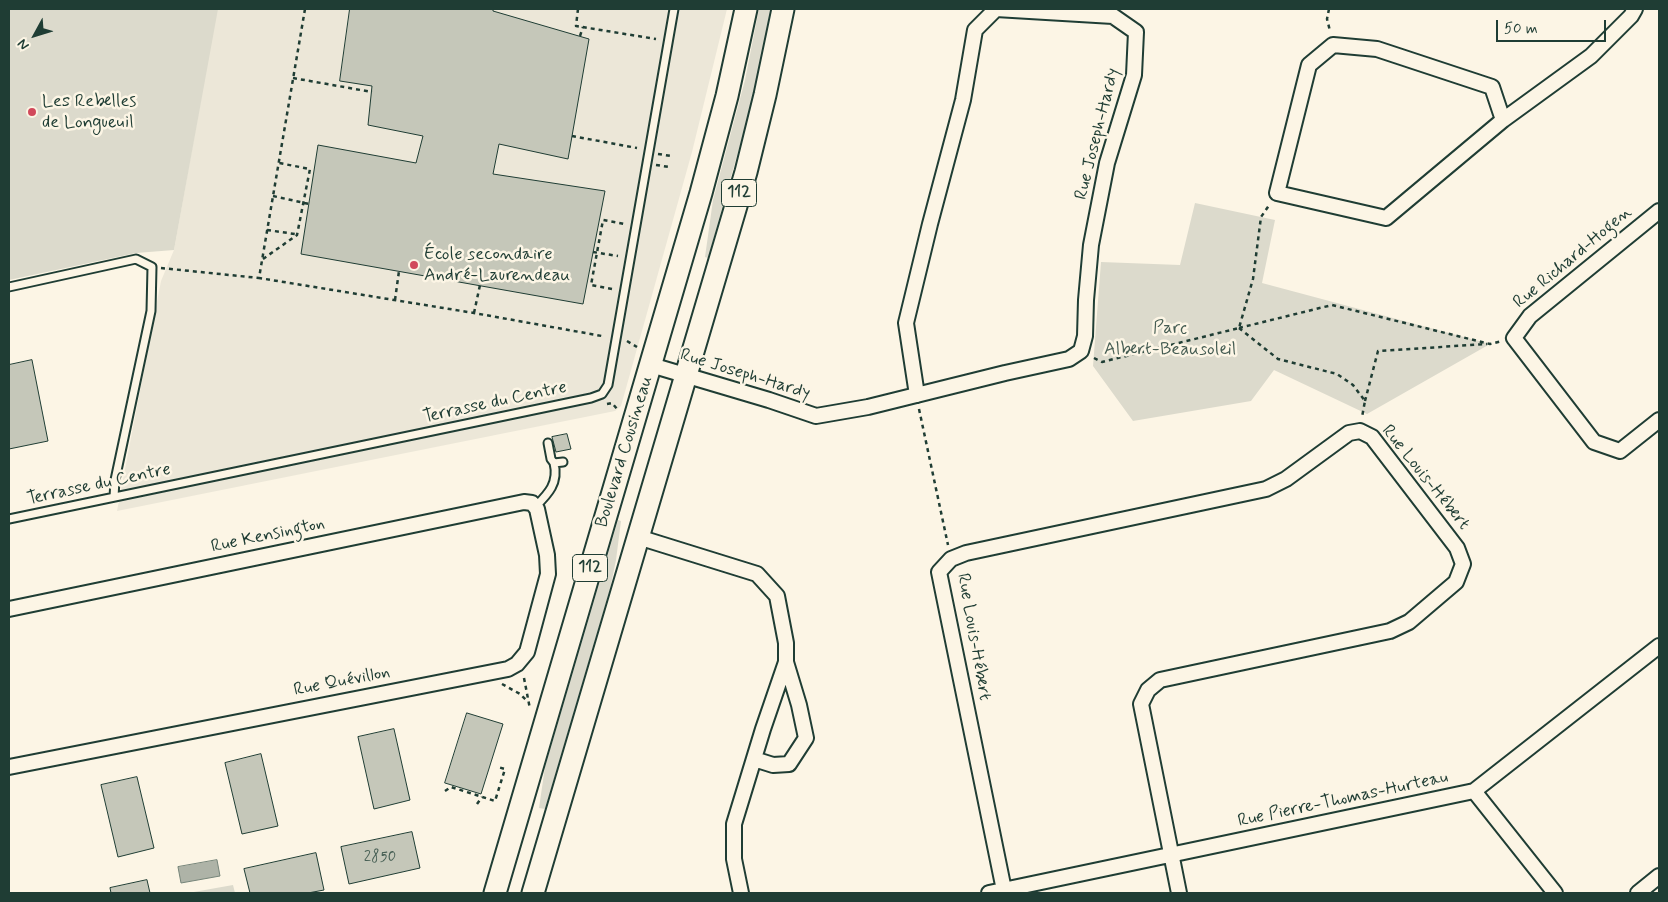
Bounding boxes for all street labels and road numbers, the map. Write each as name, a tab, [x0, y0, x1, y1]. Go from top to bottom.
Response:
street label: Rue Joseph-Hardy	[1071, 66, 1125, 202]
road number: 112	[722, 180, 756, 207]
street label: Rue Richard-Hogen	[1509, 202, 1637, 314]
street label: Rue Joseph-Hardy	[677, 345, 813, 405]
street label: Boulevard Cousineau	[592, 374, 658, 530]
street label: Terrasse du Centre	[421, 377, 569, 429]
street label: Rue Louis-Hébert	[1376, 421, 1474, 535]
street label: Terrasse du Centre	[25, 459, 173, 511]
street label: Rue Kensington	[209, 513, 327, 559]
road number: 112	[572, 554, 608, 582]
street label: Rue Louis-Hébert	[951, 572, 995, 702]
street label: Rue Quévillon	[292, 662, 392, 702]
street label: Rue Pierre-Thomas-Hurteau	[1236, 767, 1450, 833]

